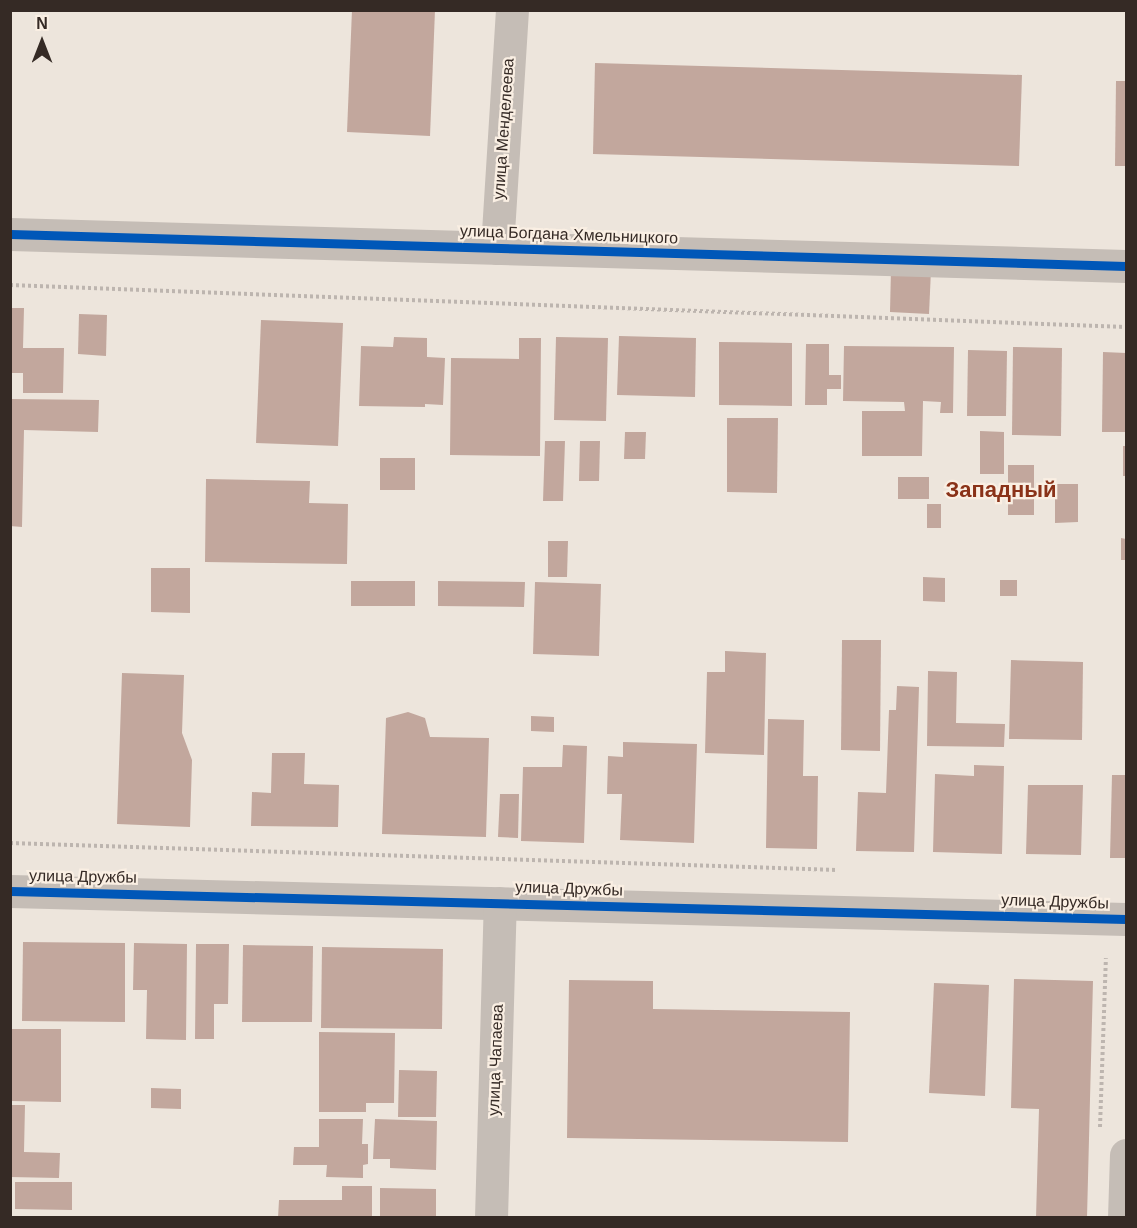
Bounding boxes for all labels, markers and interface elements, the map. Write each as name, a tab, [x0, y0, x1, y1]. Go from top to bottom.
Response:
north arrow	[12, 12, 72, 72]
text: N	[36, 15, 48, 32]
street label: улица Менделеева	[489, 58, 519, 200]
street label: улица Богдана Хмельницкого	[459, 222, 679, 248]
district label: Западный	[945, 477, 1057, 503]
street label: улица Дружбы	[29, 866, 137, 888]
street label: улица Дружбы	[515, 878, 623, 900]
street label: улица Дружбы	[1001, 891, 1109, 913]
street label: улица Чапаева	[484, 1004, 508, 1116]

